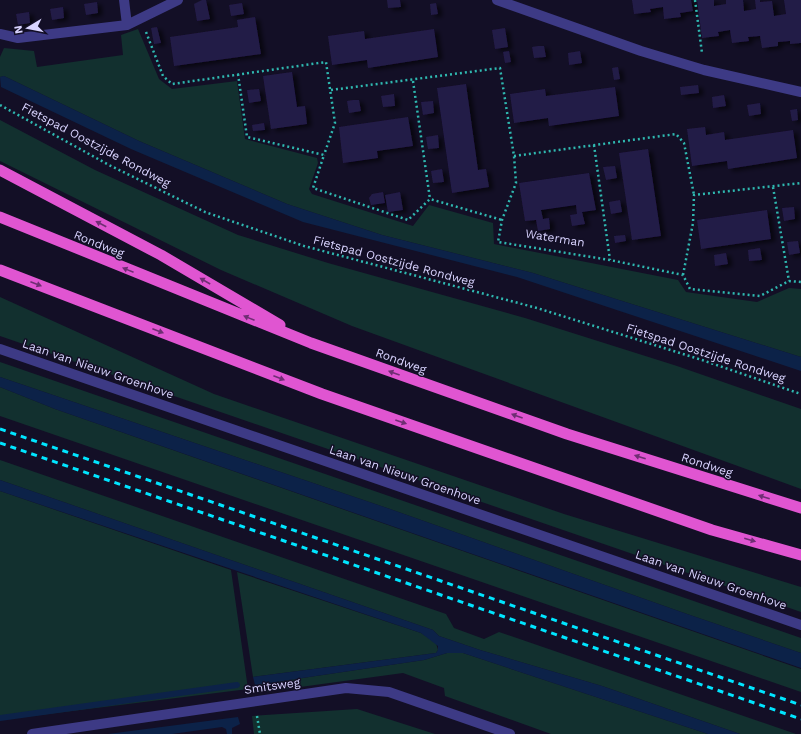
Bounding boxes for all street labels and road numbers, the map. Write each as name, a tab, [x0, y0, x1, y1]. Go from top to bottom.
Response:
street label: Fietspad Oostzijde Rondweg	[19, 100, 173, 191]
street label: Waterman	[524, 226, 586, 250]
street label: Rondweg	[72, 228, 127, 261]
street label: Fietspad Oostzijde Rondweg	[312, 233, 477, 289]
street label: Fietspad Oostzijde Rondweg	[625, 321, 788, 386]
street label: Laan van Nieuw Groenhove	[20, 336, 176, 402]
street label: Rondweg	[374, 345, 429, 377]
street label: Laan van Nieuw Groenhove	[327, 442, 483, 508]
street label: Rondweg	[680, 450, 735, 480]
street label: Laan van Nieuw Groenhove	[633, 547, 789, 613]
street label: Smitsweg	[243, 675, 302, 697]

